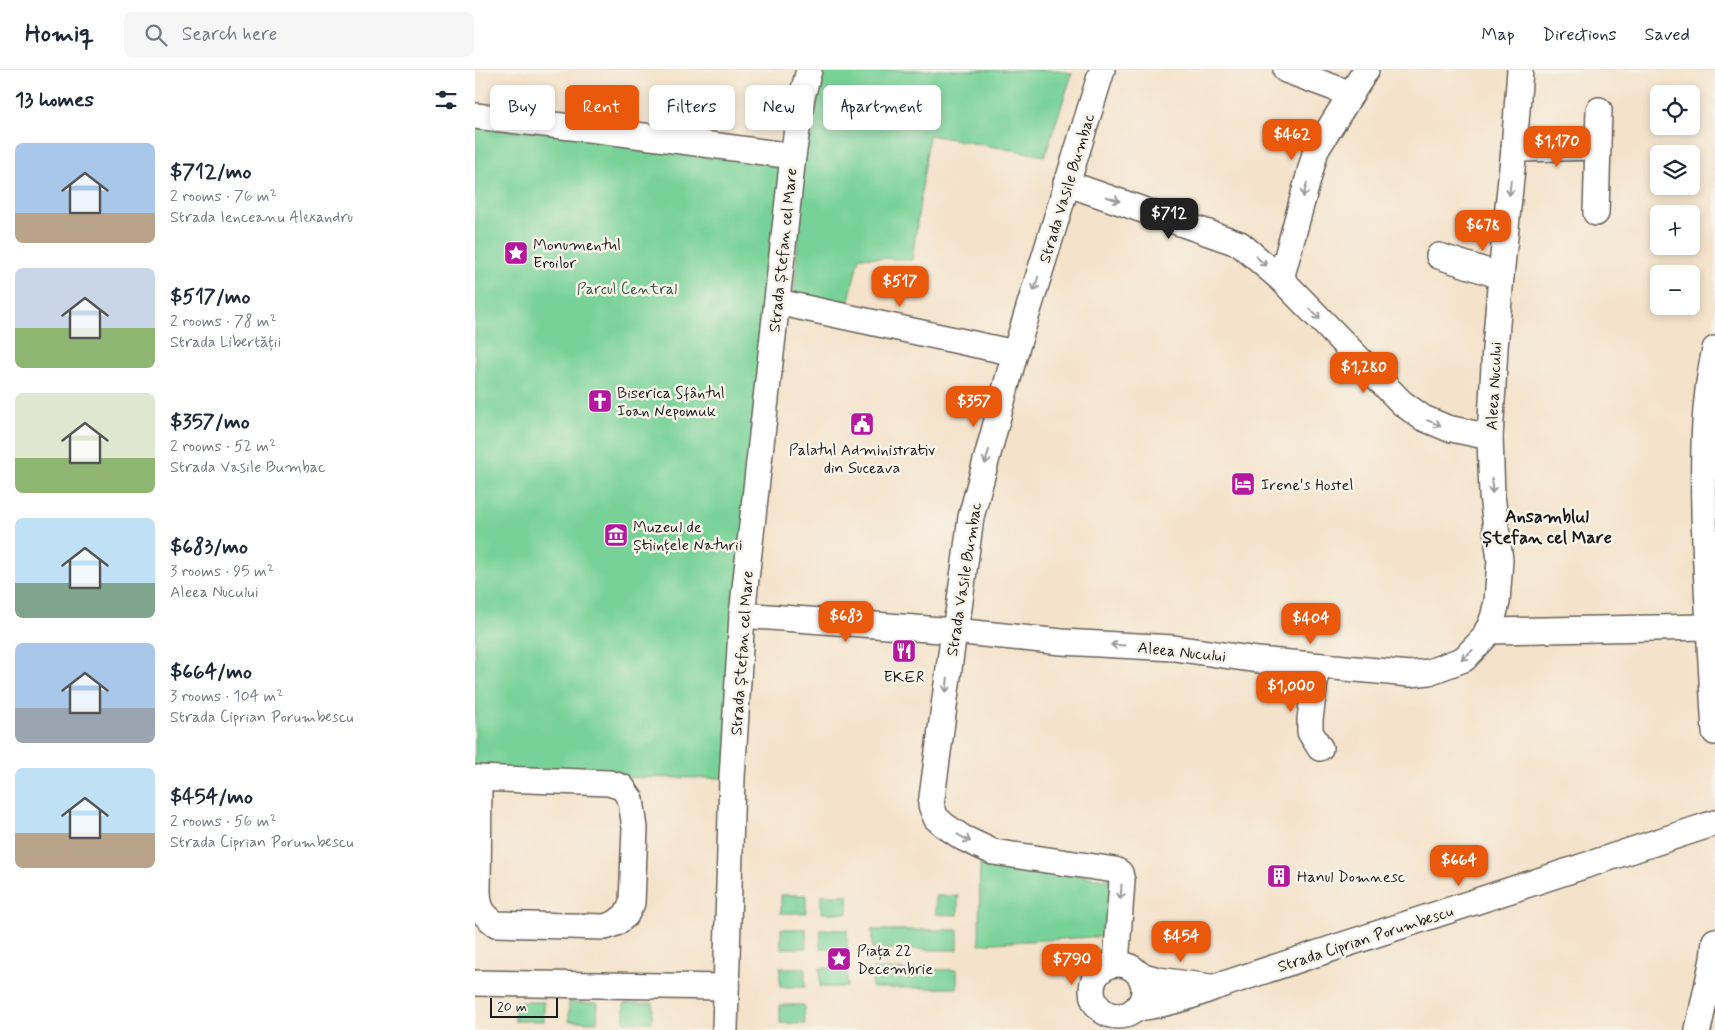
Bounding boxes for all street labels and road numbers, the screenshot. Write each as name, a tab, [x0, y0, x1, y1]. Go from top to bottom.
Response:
street label: Strada Vasile Bumbac	[1035, 111, 1100, 266]
street label: Strada Ștefan cel Mare	[764, 167, 803, 333]
street label: Aleea Nucului	[1482, 341, 1507, 431]
street label: Strada Vasile Bumbac	[942, 501, 987, 658]
street label: Strada Ștefan cel Mare	[726, 570, 759, 736]
street label: Aleea Nucului	[1137, 637, 1227, 668]
street label: Strada Ciprian Porumbescu	[1275, 901, 1456, 978]

